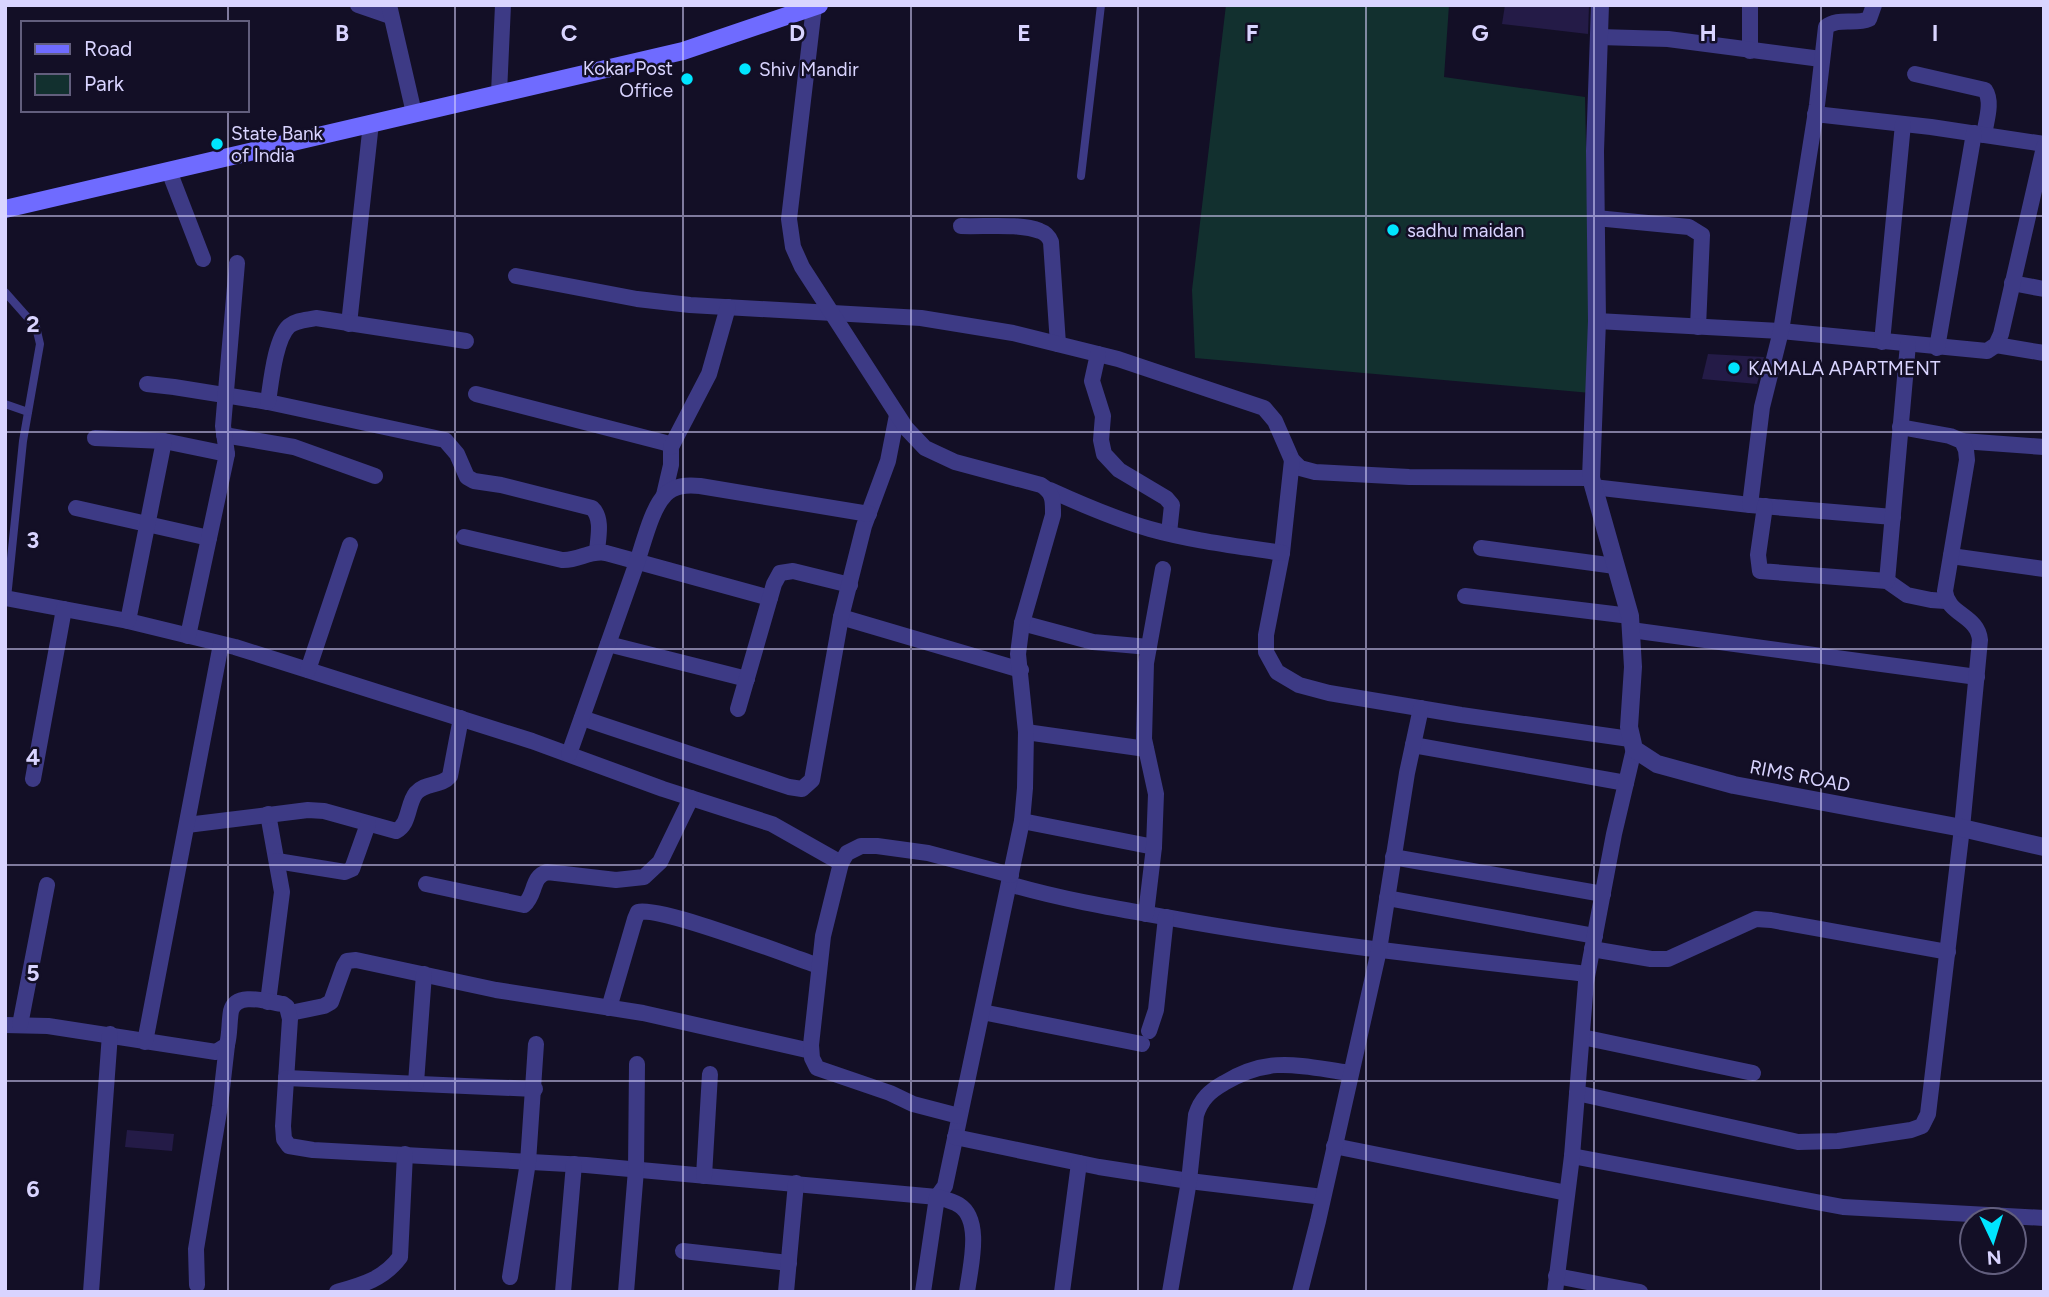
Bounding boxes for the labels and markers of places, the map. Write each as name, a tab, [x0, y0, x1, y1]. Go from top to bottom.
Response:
place label: Kokar Post Office	[583, 57, 673, 102]
place label: Shiv Mandir	[759, 58, 859, 81]
marker: Shiv Mandir	[737, 61, 753, 77]
marker: Kokar Post Office	[679, 71, 695, 87]
place label: State Bank of India	[231, 122, 324, 167]
marker: State Bank of India	[209, 136, 225, 152]
place label: sadhu maidan	[1407, 219, 1524, 242]
marker: sadhu maidan	[1385, 222, 1401, 238]
place label: KAMALA APARTMENT	[1748, 357, 1941, 380]
marker: KAMALA APARTMENT	[1726, 360, 1742, 376]

